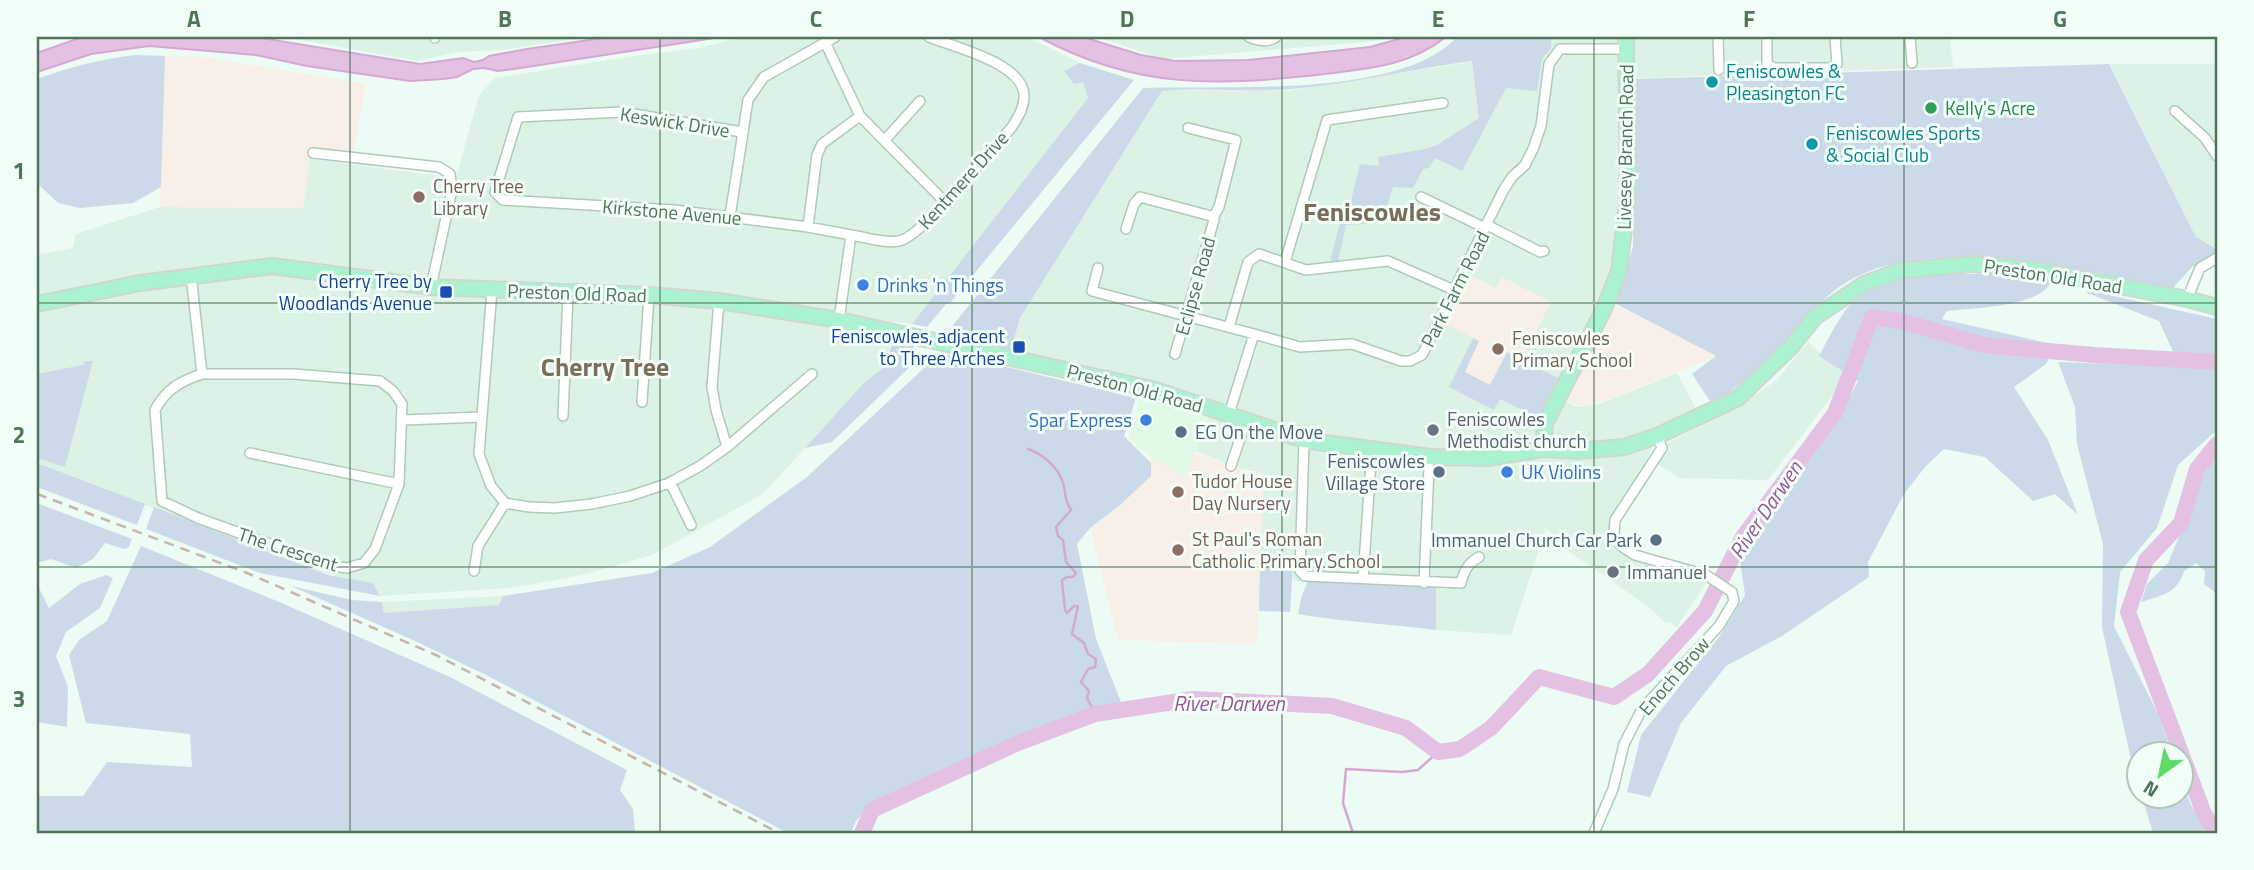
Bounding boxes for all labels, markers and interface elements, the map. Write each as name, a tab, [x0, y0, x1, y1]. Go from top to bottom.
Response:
text: A	[187, 1, 201, 36]
text: B	[498, 1, 512, 36]
text: C	[810, 1, 822, 36]
text: D	[1120, 1, 1134, 36]
text: E	[1432, 1, 1444, 36]
text: F	[1743, 1, 1755, 36]
text: G	[2053, 1, 2067, 36]
place label: Feniscowles & Pleasington FC	[1726, 56, 1845, 107]
street label: Livesey Branch Road	[1609, 64, 1640, 230]
marker: Feniscowles & Pleasington FC	[1704, 74, 1720, 90]
place label: Kelly's Acre	[1945, 93, 2035, 122]
street label: Keswick Drive	[618, 99, 732, 144]
marker: Kelly's Acre	[1923, 100, 1939, 116]
place label: Feniscowles Sports & Social Club	[1826, 118, 1981, 169]
street label: Kentmere Drive	[910, 124, 1015, 235]
marker: Feniscowles Sports & Social Club	[1804, 136, 1820, 152]
text: 1	[13, 153, 25, 188]
place label: Cherry Tree Library	[433, 171, 524, 222]
marker: Cherry Tree Library	[411, 189, 427, 205]
street label: Kirkstone Avenue	[601, 191, 743, 232]
district label: Feniscowles	[1303, 192, 1441, 231]
street label: Park Farm Road	[1413, 226, 1496, 352]
street label: Eclipse Road	[1167, 233, 1222, 338]
street label: Preston Old Road	[1982, 250, 2124, 301]
place label: Cherry Tree by Woodlands Avenue	[279, 266, 432, 317]
place label: Drinks 'n Things	[877, 270, 1004, 299]
street label: Preston Old Road	[507, 276, 647, 309]
marker: Drinks 'n Things	[855, 277, 871, 293]
marker: Cherry Tree by Woodlands Avenue	[438, 284, 454, 300]
place label: Feniscowles, adjacent to Three Arches	[831, 321, 1005, 372]
place label: Feniscowles Primary School	[1512, 323, 1633, 374]
marker: Feniscowles, adjacent to Three Arches	[1011, 339, 1027, 355]
marker: Feniscowles Primary School	[1490, 341, 1506, 357]
district label: Cherry Tree	[541, 347, 669, 386]
street label: Preston Old Road	[1064, 355, 1206, 420]
place label: Feniscowles Methodist church	[1447, 404, 1587, 455]
place label: Spar Express	[1029, 405, 1132, 434]
marker: Spar Express	[1138, 412, 1154, 428]
text: 2	[13, 417, 25, 452]
place label: EG On the Move	[1195, 417, 1323, 446]
marker: Feniscowles Methodist church	[1425, 422, 1441, 438]
marker: EG On the Move	[1173, 424, 1189, 440]
place label: Feniscowles Village Store	[1325, 446, 1425, 497]
water label: River Darwen	[1721, 454, 1810, 565]
place label: UK Violins	[1521, 457, 1601, 486]
marker: Feniscowles Village Store	[1431, 464, 1447, 480]
marker: UK Violins	[1499, 464, 1515, 480]
place label: Tudor House Day Nursery	[1192, 466, 1293, 517]
marker: Tudor House Day Nursery	[1170, 484, 1186, 500]
street label: The Crescent	[234, 519, 342, 578]
place label: St Paul's Roman Catholic Primary School	[1192, 524, 1380, 575]
place label: Immanuel Church Car Park	[1431, 525, 1642, 554]
marker: Immanuel Church Car Park	[1648, 532, 1664, 548]
marker: St Paul's Roman Catholic Primary School	[1170, 542, 1186, 558]
place label: Immanuel	[1627, 557, 1707, 586]
marker: Immanuel	[1605, 564, 1621, 580]
street label: Enoch Brow	[1631, 630, 1716, 721]
text: 3	[13, 681, 25, 716]
water label: River Darwen	[1173, 687, 1285, 719]
north arrow	[2124, 740, 2194, 810]
text: N	[2137, 774, 2164, 805]

